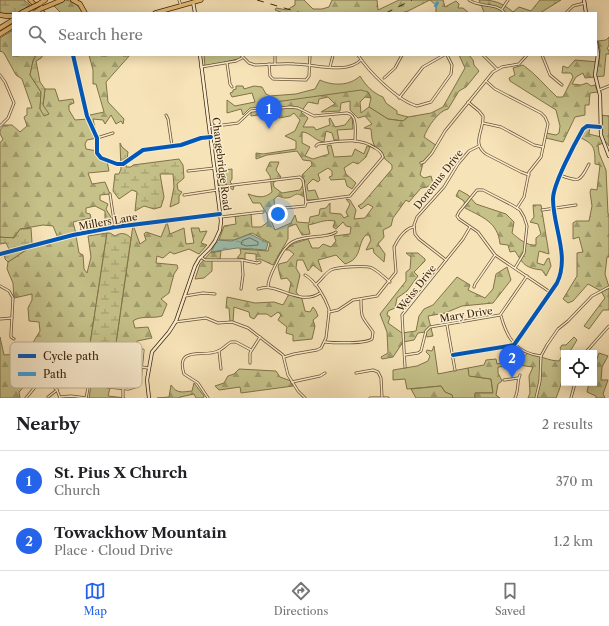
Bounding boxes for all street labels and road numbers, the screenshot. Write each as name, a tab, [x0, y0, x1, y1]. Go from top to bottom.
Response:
street label: Changebridge Road	[209, 117, 234, 211]
street label: Doremus Drive	[411, 146, 466, 212]
street label: Millers Lane	[78, 210, 139, 233]
street label: Weiss Drive	[393, 262, 439, 315]
street label: Mary Drive	[439, 304, 494, 325]

